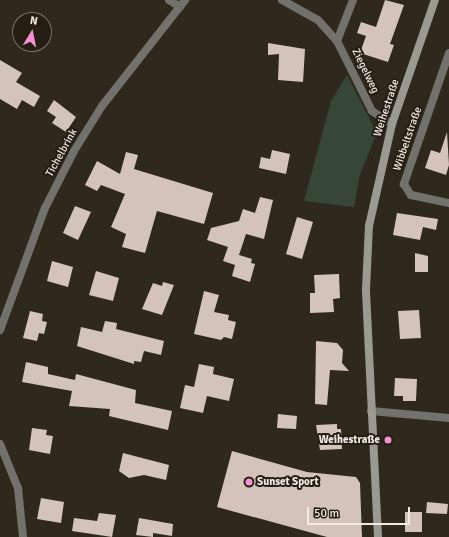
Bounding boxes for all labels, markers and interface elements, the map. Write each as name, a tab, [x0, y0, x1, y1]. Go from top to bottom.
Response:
north arrow	[12, 12, 52, 52]
text: N	[29, 14, 39, 28]
street label: Ziegelweg	[348, 46, 382, 96]
street label: Weihestraße	[372, 78, 402, 138]
street label: Wibbeltstraße	[391, 105, 425, 173]
street label: Tichelbrink	[43, 127, 81, 179]
place label: Weihestraße	[319, 433, 380, 447]
marker: Weihestraße	[383, 435, 393, 445]
place label: Sunset Sport	[257, 475, 319, 489]
marker: Sunset Sport	[244, 477, 254, 487]
scale bar	[309, 499, 412, 525]
text: 50 m	[314, 506, 339, 521]

